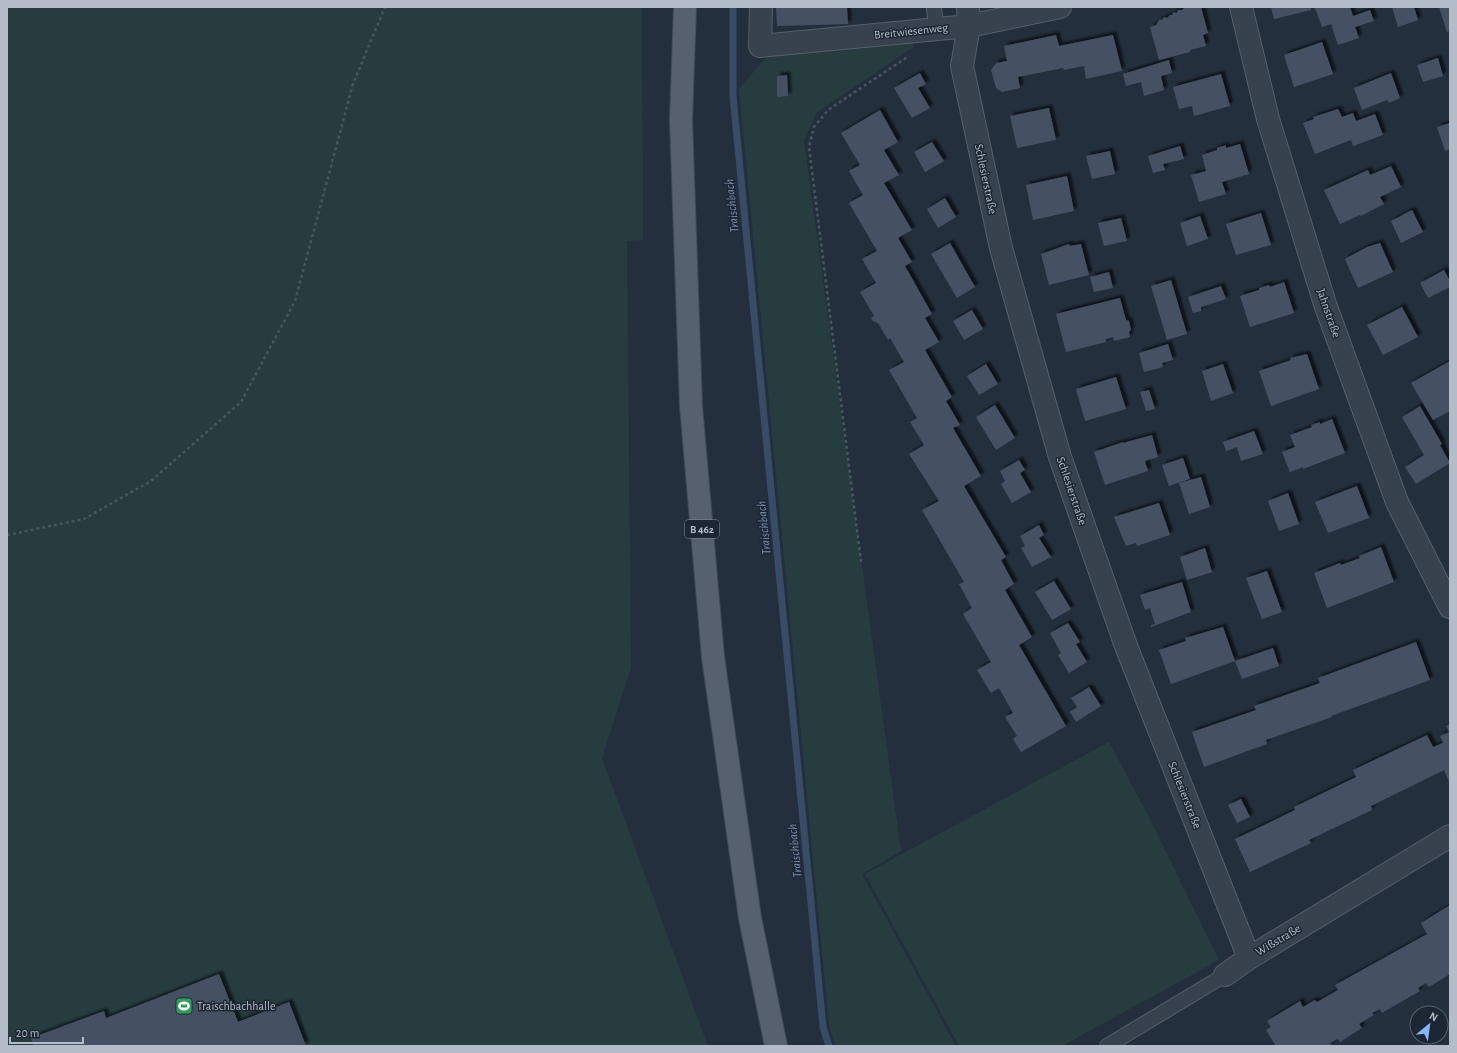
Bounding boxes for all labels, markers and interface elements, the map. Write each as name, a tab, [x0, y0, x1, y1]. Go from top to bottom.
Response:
street label: Breitwiesenweg	[874, 21, 949, 41]
street label: Schlesierstraße	[973, 143, 999, 215]
water label: Traischbach	[723, 178, 742, 234]
street label: Jahnstraße	[1315, 287, 1343, 339]
street label: Schlesierstraße	[1055, 455, 1089, 527]
water label: Traischbach	[755, 500, 774, 556]
road number: B 462	[685, 520, 719, 538]
street label: Schlesierstraße	[1166, 760, 1204, 830]
water label: Traischbach	[786, 823, 805, 879]
street label: Wißstraße	[1253, 922, 1303, 958]
sports icon: Traischbachhalle	[174, 996, 194, 1016]
place label: Traischbachhalle	[197, 1000, 275, 1012]
north arrow	[1409, 1005, 1449, 1045]
text: N	[1428, 1010, 1440, 1023]
scale bar	[10, 1019, 83, 1045]
text: 20 m	[16, 1027, 39, 1039]

